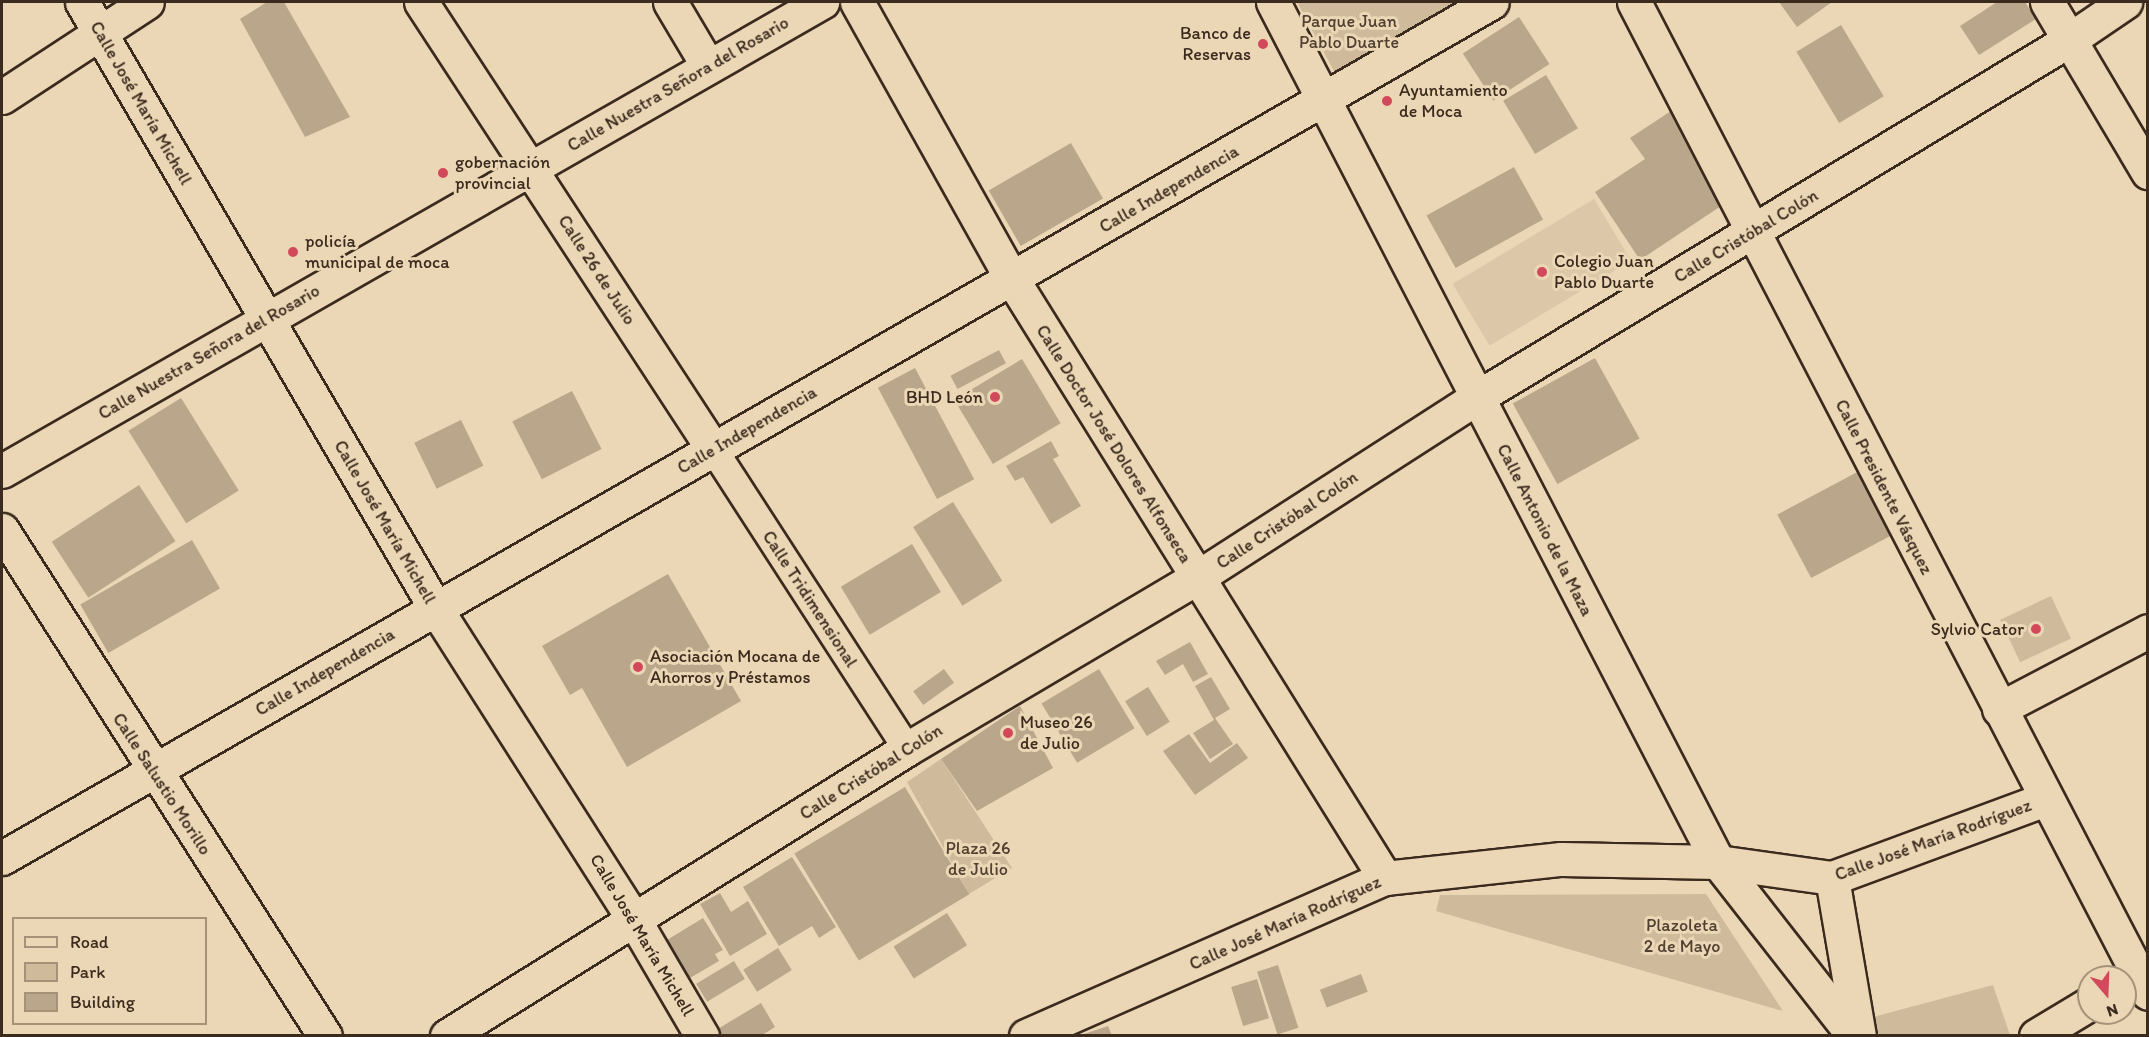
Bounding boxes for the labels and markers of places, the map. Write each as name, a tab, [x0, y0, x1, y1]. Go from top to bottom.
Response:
place label: Banco de Reservas	[1180, 23, 1251, 66]
marker: Banco de Reservas	[1256, 37, 1270, 51]
place label: Ayuntamiento de Moca	[1399, 80, 1508, 122]
marker: Ayuntamiento de Moca	[1380, 94, 1394, 108]
place label: gobernación provincial	[455, 152, 550, 195]
marker: gobernación provincial	[436, 166, 450, 180]
place label: policía municipal de moca	[305, 231, 449, 274]
marker: policía municipal de moca	[286, 245, 300, 259]
place label: Colegio Juan Pablo Duarte	[1554, 251, 1654, 294]
marker: Colegio Juan Pablo Duarte	[1535, 265, 1549, 279]
place label: BHD León	[906, 386, 983, 408]
marker: BHD León	[988, 390, 1002, 404]
place label: Sylvio Cator	[1931, 618, 2024, 640]
marker: Sylvio Cator	[2029, 622, 2043, 636]
place label: Asociación Mocana de Ahorros y Préstamos	[650, 646, 819, 688]
marker: Asociación Mocana de Ahorros y Préstamos	[631, 660, 645, 674]
place label: Museo 26 de Julio	[1020, 712, 1093, 754]
marker: Museo 26 de Julio	[1001, 726, 1015, 740]

